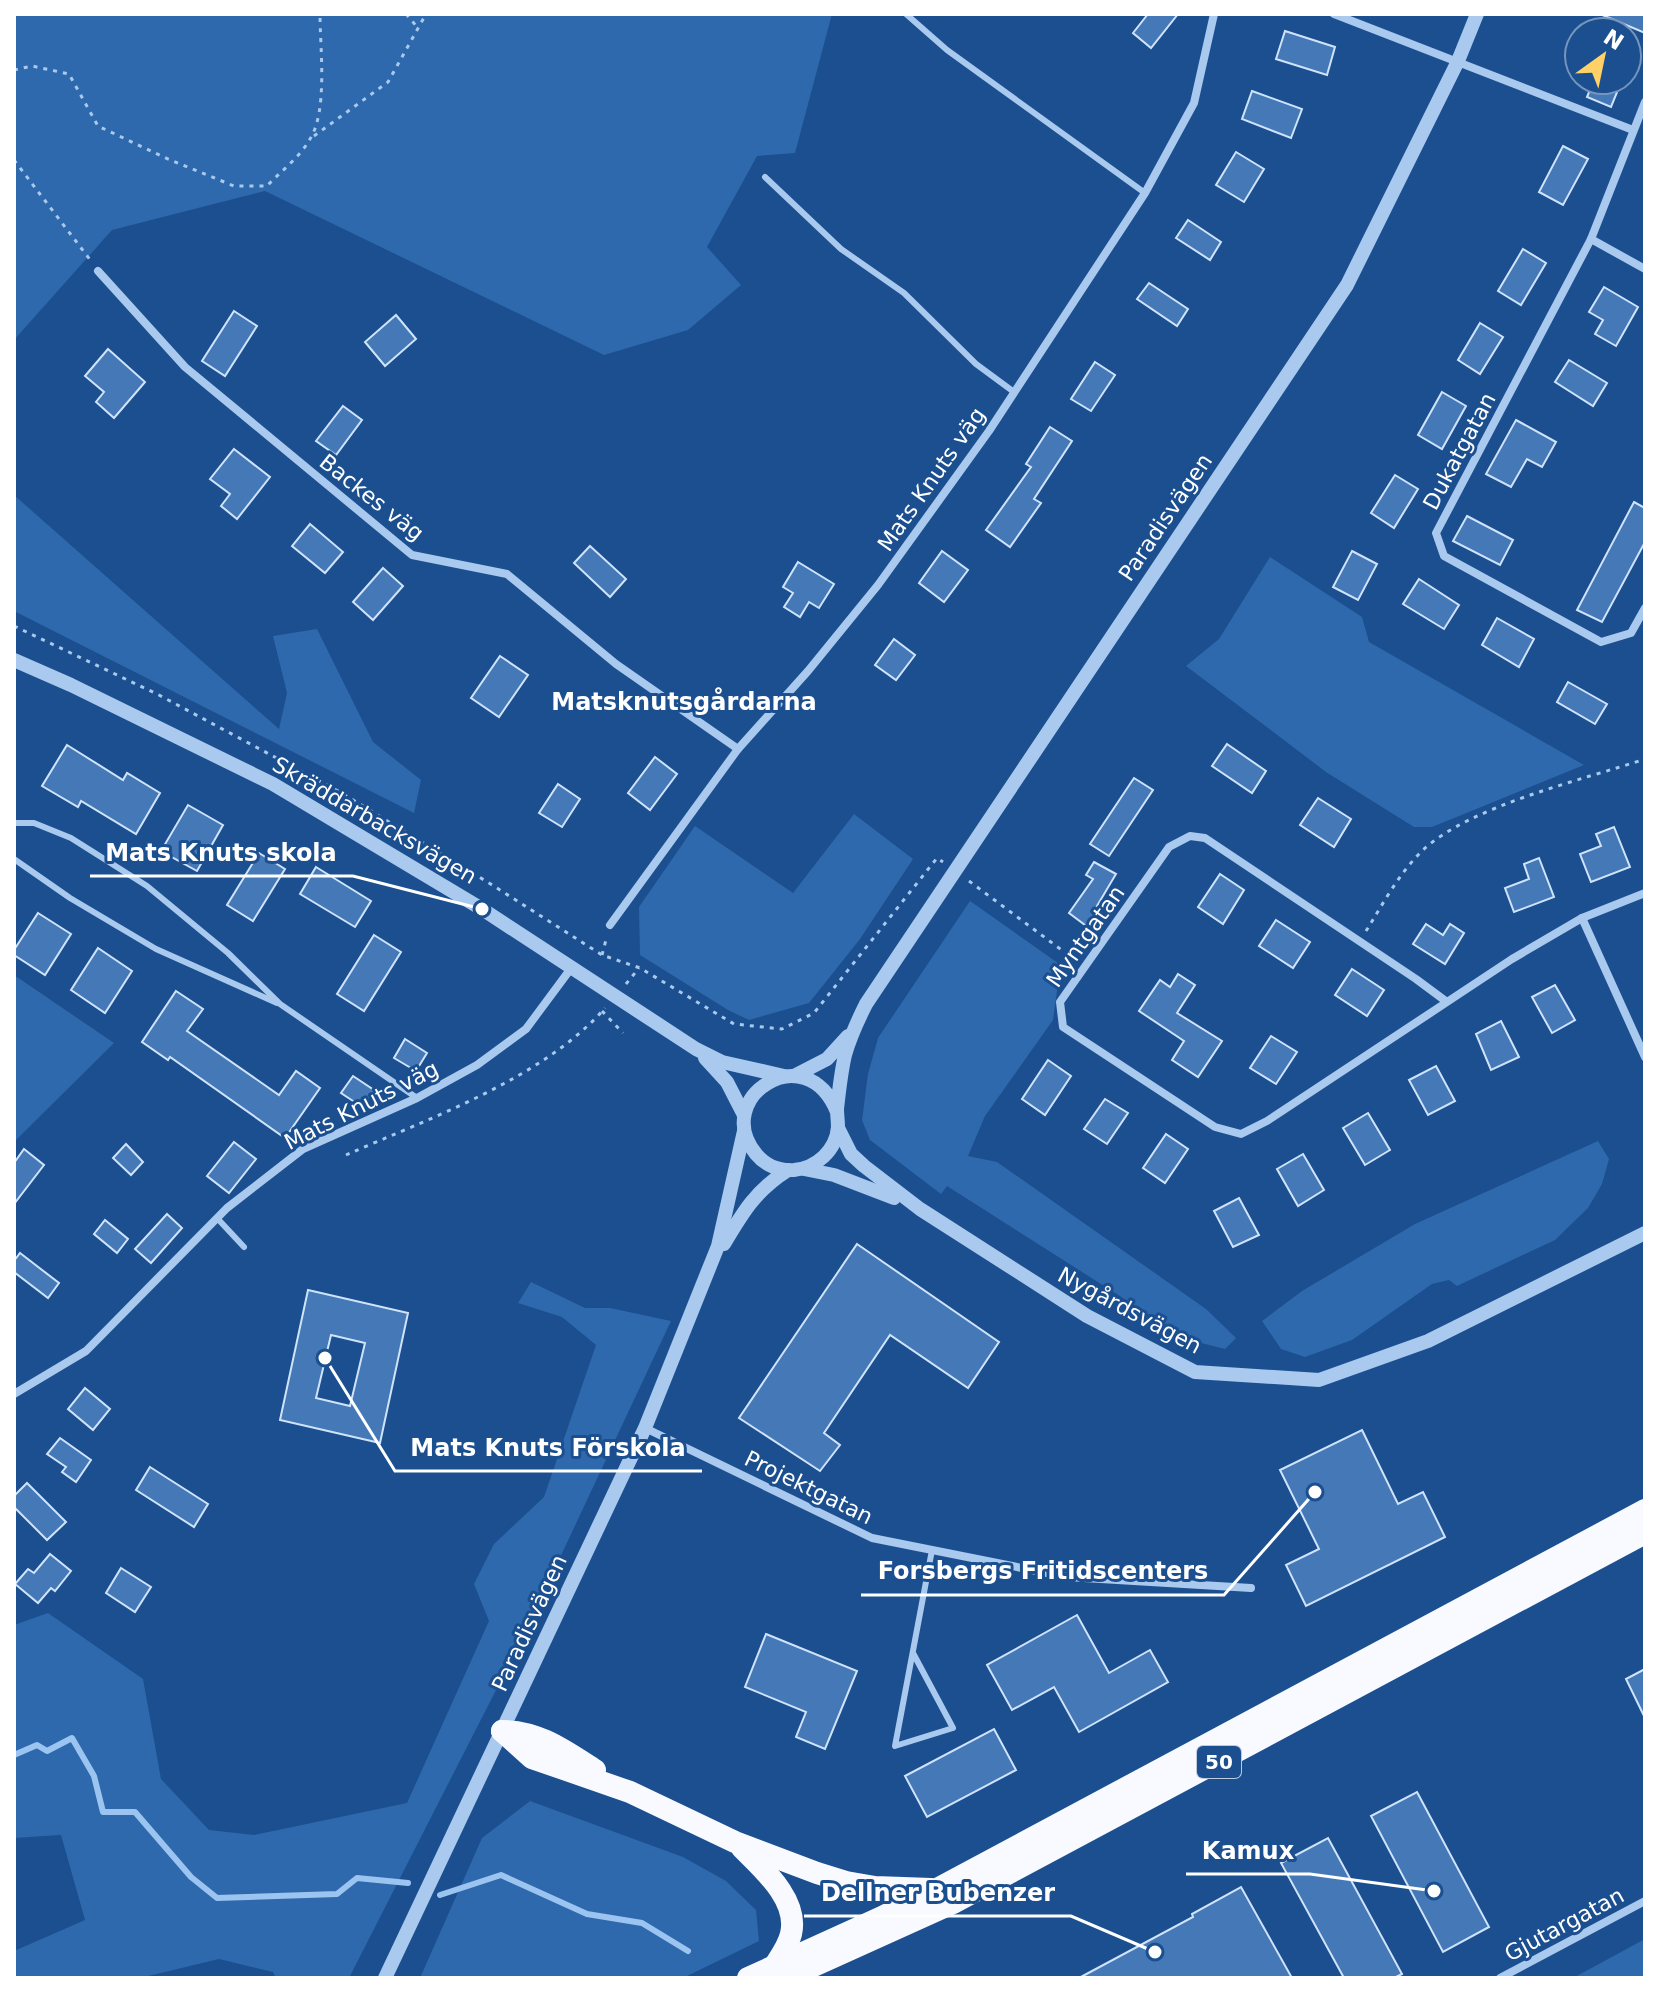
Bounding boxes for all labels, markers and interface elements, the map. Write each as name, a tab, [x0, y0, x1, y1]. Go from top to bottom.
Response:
north arrow	[1563, 16, 1643, 96]
text: N	[1599, 24, 1628, 55]
street label: Dukatgatan	[1418, 388, 1501, 514]
street label: Mats Knuts väg	[873, 403, 990, 556]
street label: Backes väg	[315, 449, 429, 546]
street label: Paradisvägen	[1114, 449, 1217, 586]
district label: Matsknutsgårdarna	[551, 687, 817, 716]
street label: Skräddarbacksvägen	[268, 752, 481, 889]
callout: Mats Knuts skola	[90, 828, 353, 876]
text: Mats Knuts skola	[105, 839, 337, 867]
street label: Myntgatan	[1041, 881, 1130, 992]
street label: Mats Knuts väg	[280, 1056, 442, 1155]
street label: Nygårdsvägen	[1054, 1262, 1206, 1359]
callout: Mats Knuts Förskola	[395, 1423, 702, 1471]
text: Mats Knuts Förskola	[410, 1434, 686, 1462]
street label: Projektgatan	[741, 1446, 877, 1529]
callout: Forsbergs Fritidscenters	[861, 1547, 1224, 1595]
street label: Paradisvägen	[487, 1551, 572, 1695]
text: Forsbergs Fritidscenters	[878, 1557, 1208, 1585]
road number: 50	[1197, 1746, 1241, 1778]
callout: Kamux	[1186, 1826, 1310, 1874]
text: Kamux	[1202, 1837, 1295, 1865]
callout: Dellner Bubenzer	[804, 1868, 1071, 1916]
text: Dellner Bubenzer	[821, 1879, 1055, 1907]
street label: Gjutargatan	[1500, 1883, 1628, 1966]

